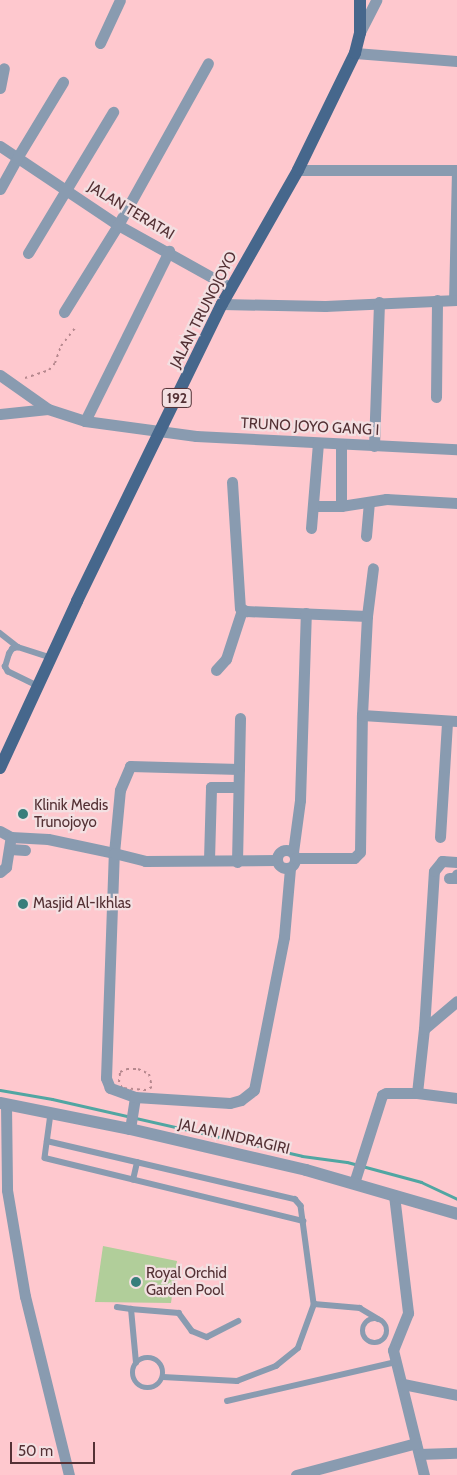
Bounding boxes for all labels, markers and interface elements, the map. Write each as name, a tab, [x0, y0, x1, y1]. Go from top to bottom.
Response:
street label: JALAN TERATAI	[84, 178, 178, 244]
street label: JALAN TRUNOJOYO	[167, 249, 241, 371]
road number: 192	[161, 386, 193, 409]
street label: TRUNO JOYO GANG I	[240, 414, 380, 440]
place label: Klinik Medis Trunojoyo	[34, 796, 108, 831]
marker: Klinik Medis Trunojoyo	[16, 807, 30, 821]
place label: Masjid Al-Ikhlas	[33, 895, 131, 913]
marker: Masjid Al-Ikhlas	[17, 898, 29, 910]
street label: JALAN INDRAGIRI	[176, 1115, 292, 1159]
place label: Royal Orchid Garden Pool	[146, 1264, 227, 1299]
marker: Royal Orchid Garden Pool	[130, 1276, 142, 1288]
scale bar	[12, 1432, 98, 1464]
text: 50 m	[18, 1442, 53, 1460]

